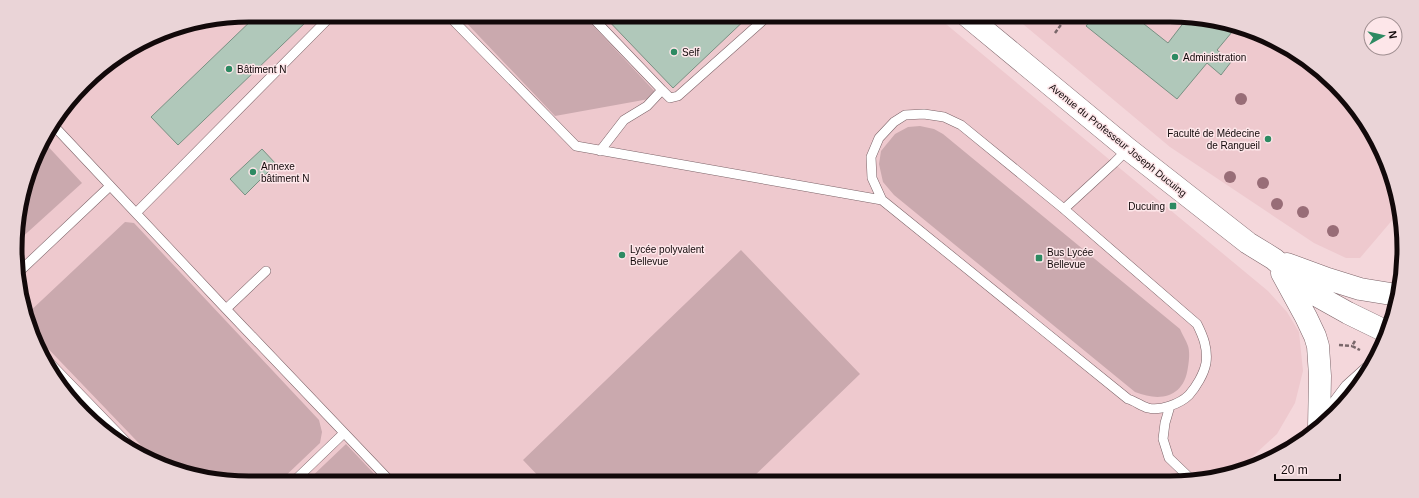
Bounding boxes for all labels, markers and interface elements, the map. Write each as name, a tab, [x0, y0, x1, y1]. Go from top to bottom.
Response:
north arrow	[1363, 16, 1403, 56]
text: N	[1386, 30, 1399, 39]
marker: Self	[669, 47, 679, 57]
place label: Self	[682, 47, 699, 58]
marker: Administration	[1170, 52, 1180, 62]
place label: Administration	[1183, 52, 1246, 63]
marker: Bâtiment N	[224, 64, 234, 74]
place label: Bâtiment N	[237, 64, 286, 75]
street label: Avenue du Professeur Joseph Ducuing	[1047, 81, 1189, 199]
place label: Faculté de Médecine de Rangueil	[1167, 128, 1260, 151]
marker: Faculté de Médecine de Rangueil	[1263, 134, 1273, 144]
place label: Annexe bâtiment N	[261, 161, 309, 184]
marker: Annexe bâtiment N	[248, 167, 258, 177]
place label: Ducuing	[1128, 201, 1165, 212]
marker: Ducuing	[1168, 201, 1178, 211]
place label: Lycée polyvalent Bellevue	[630, 244, 704, 267]
place label: Bus Lycée Bellevue	[1047, 247, 1094, 270]
marker: Lycée polyvalent Bellevue	[617, 250, 627, 260]
marker: Bus Lycée Bellevue	[1034, 253, 1044, 263]
scale bar	[1275, 456, 1340, 482]
text: 20 m	[1281, 463, 1308, 477]

